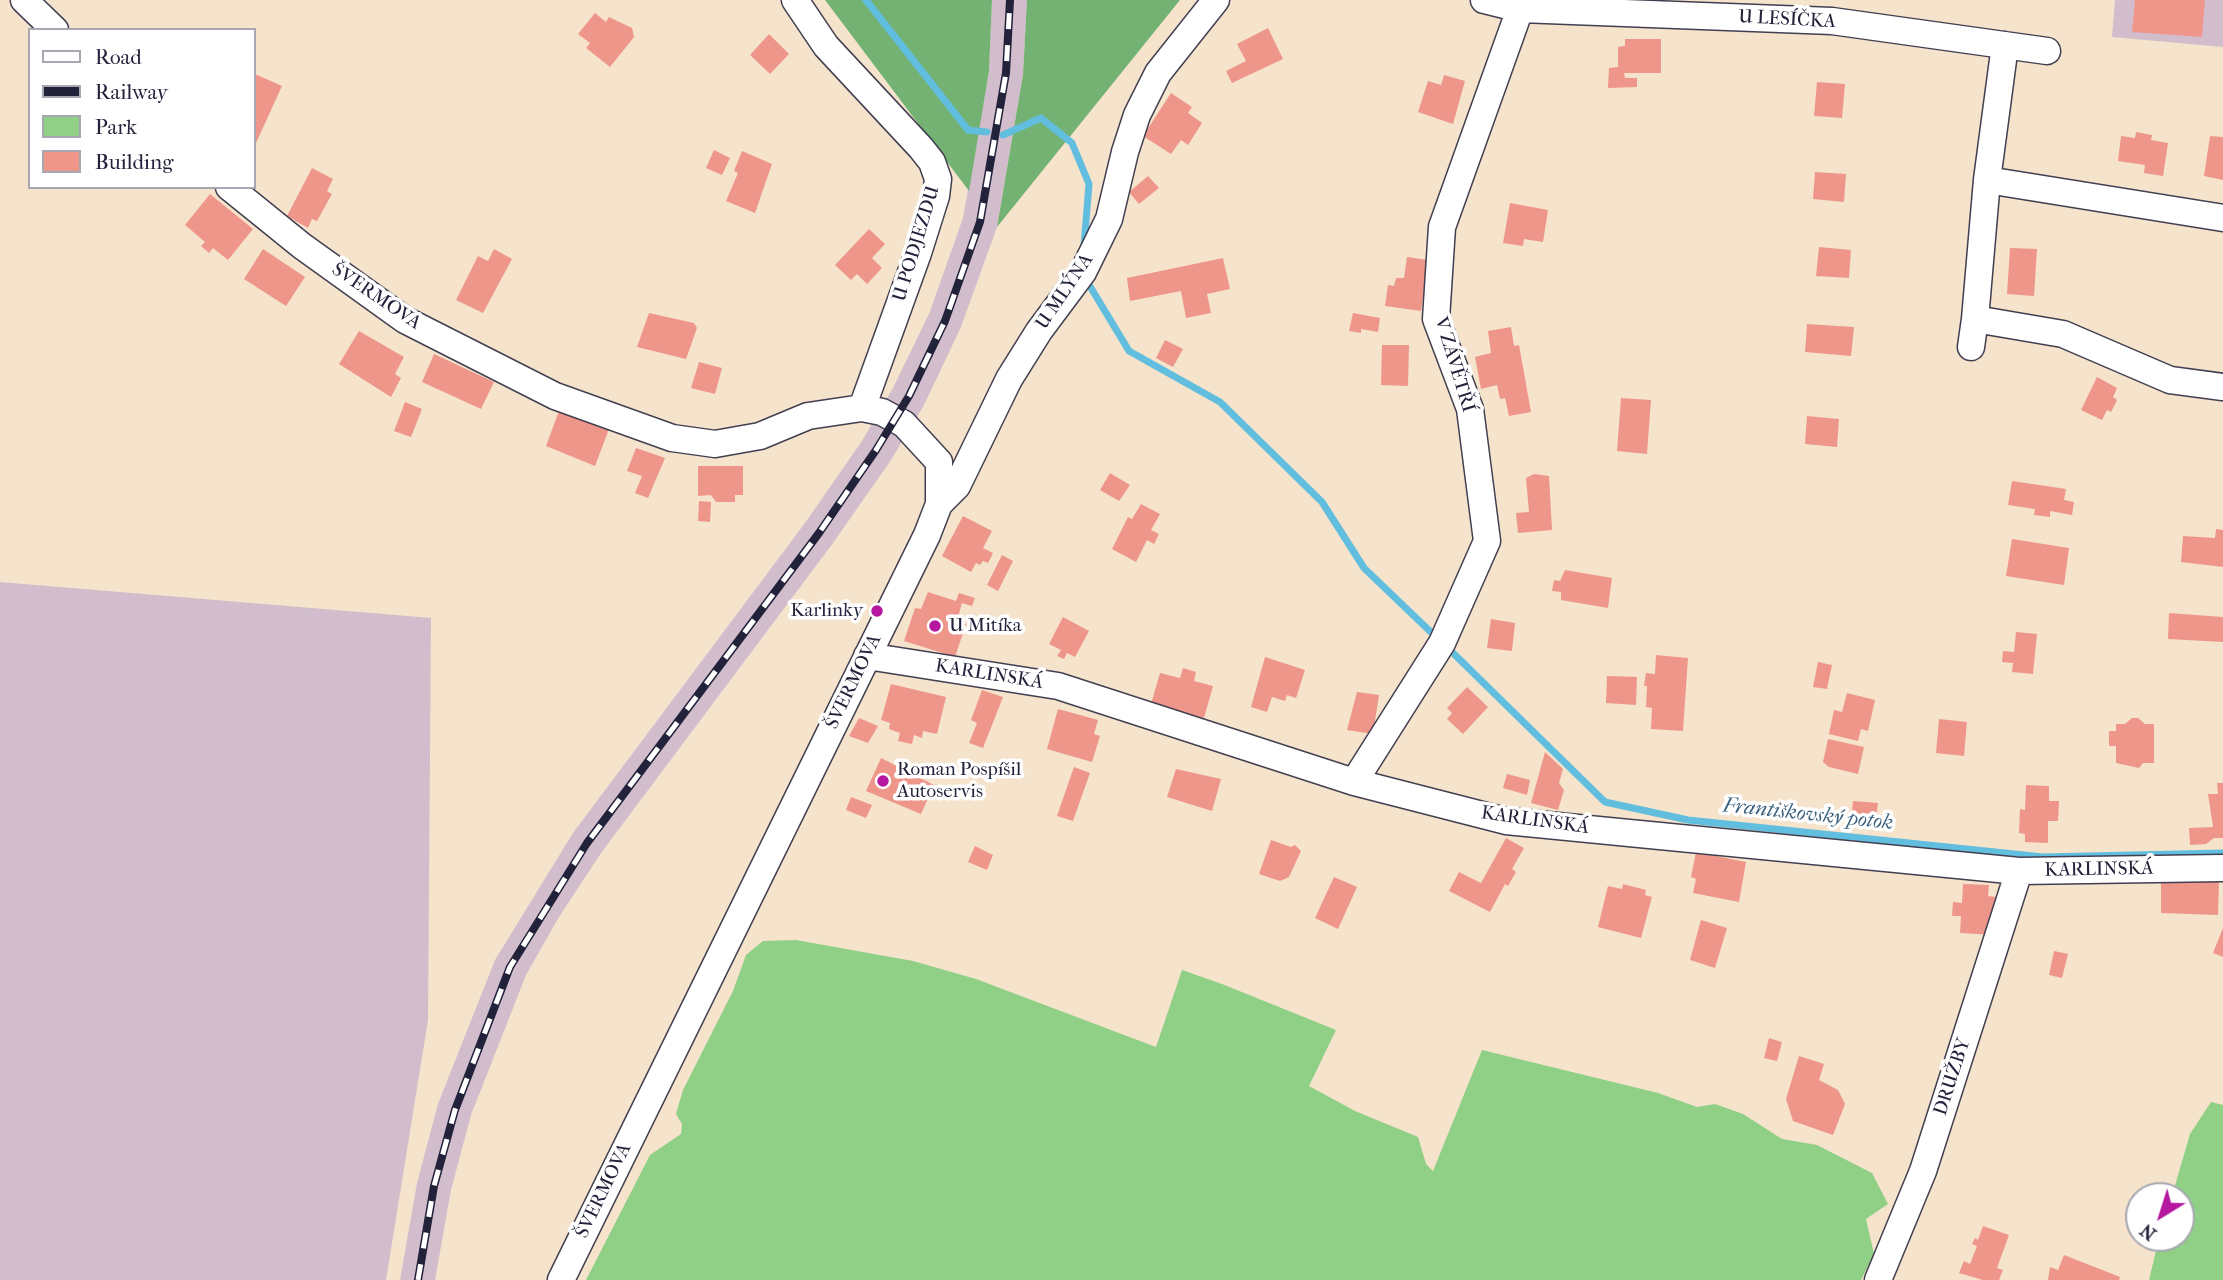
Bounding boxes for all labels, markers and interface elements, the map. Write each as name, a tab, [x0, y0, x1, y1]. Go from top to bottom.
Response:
street label: U LESÍČKA	[1738, 6, 1836, 34]
legend	[28, 28, 256, 189]
text: Road	[95, 45, 142, 69]
text: Railway	[95, 80, 168, 104]
text: Park	[95, 115, 137, 139]
text: Building	[95, 150, 173, 174]
street label: U PODJEZDU	[889, 183, 945, 305]
street label: U MLÝNA	[1031, 250, 1099, 334]
street label: ŠVERMOVA	[327, 259, 425, 335]
street label: V ZÁVĚTŘÍ	[1429, 315, 1479, 415]
place label: Karlinky	[790, 600, 863, 622]
marker: Karlinky	[869, 603, 885, 619]
place label: U Mitíka	[949, 615, 1022, 637]
marker: U Mitíka	[927, 618, 943, 634]
street label: ŠVERMOVA	[821, 631, 887, 733]
street label: KARLINSKÁ	[933, 655, 1045, 695]
place label: Roman Pospíšil Autoservis	[897, 759, 1021, 803]
marker: Roman Pospíšil Autoservis	[875, 773, 891, 789]
water label: Františkovský potok	[1722, 794, 1894, 836]
street label: KARLINSKÁ	[1479, 802, 1591, 840]
street label: KARLINSKÁ	[2044, 858, 2154, 882]
street label: DRUŽBY	[1930, 1035, 1976, 1119]
street label: ŠVERMOVA	[571, 1140, 637, 1242]
north arrow	[2125, 1182, 2195, 1252]
text: N	[2136, 1219, 2161, 1245]

